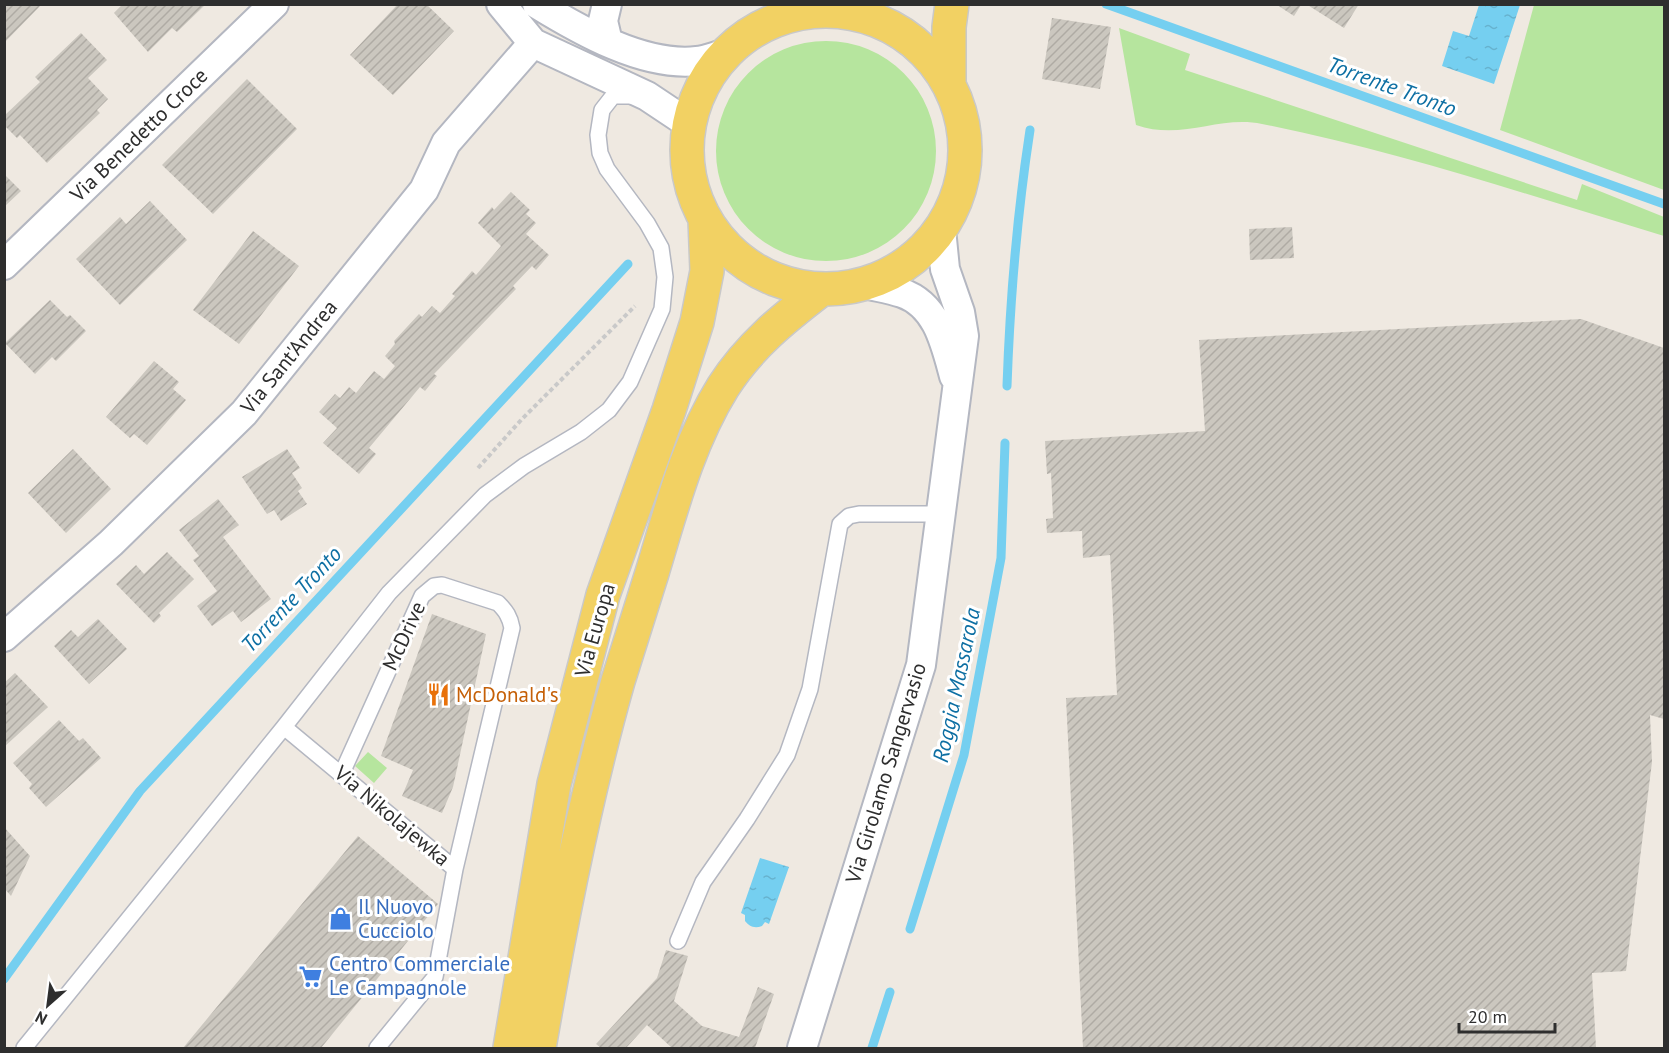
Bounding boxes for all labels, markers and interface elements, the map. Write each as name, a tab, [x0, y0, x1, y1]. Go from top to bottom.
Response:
water label: Torrente Tronto	[1324, 50, 1460, 122]
street label: Via Benedetto Croce	[63, 62, 213, 208]
street label: Via Sant'Andrea	[234, 294, 343, 420]
water label: Torrente Tronto	[235, 540, 347, 658]
street label: Via Europa	[568, 580, 621, 681]
street label: McDrive	[376, 597, 431, 675]
water label: Roggia Massarola	[926, 605, 986, 765]
street label: Via Girolamo Sangervasio	[839, 659, 932, 887]
place label: McDonald's	[456, 681, 559, 708]
restaurant icon: McDonald's	[425, 682, 451, 708]
street label: Via Nikolajewka	[328, 759, 456, 872]
place label: Il Nuovo Cucciolo	[358, 893, 434, 944]
shop icon: Il Nuovo Cucciolo	[327, 906, 353, 932]
place label: Centro Commerciale Le Campagnole	[329, 950, 510, 1001]
supermarket icon: Centro Commerciale Le Campagnole	[298, 963, 324, 989]
north arrow	[18, 975, 78, 1035]
scale bar	[1459, 996, 1555, 1034]
text: 20 m	[1468, 1005, 1507, 1028]
text: N	[32, 1007, 50, 1030]

